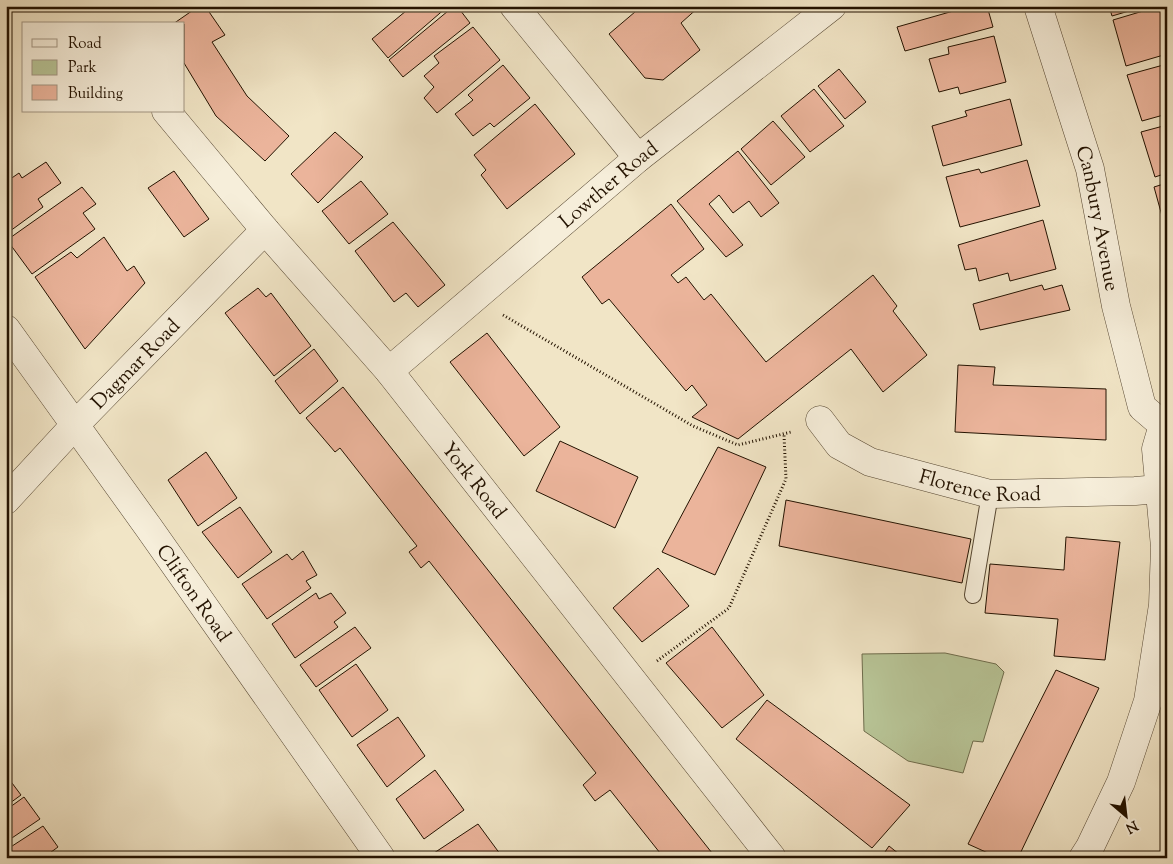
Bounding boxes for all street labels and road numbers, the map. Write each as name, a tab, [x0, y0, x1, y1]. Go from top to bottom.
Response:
street label: Lowther Road	[554, 135, 665, 236]
street label: Canbury Avenue	[1067, 142, 1125, 294]
street label: Dagmar Road	[86, 313, 188, 417]
street label: York Road	[433, 437, 512, 526]
street label: Florence Road	[915, 464, 1041, 511]
street label: Clifton Road	[148, 539, 237, 649]

